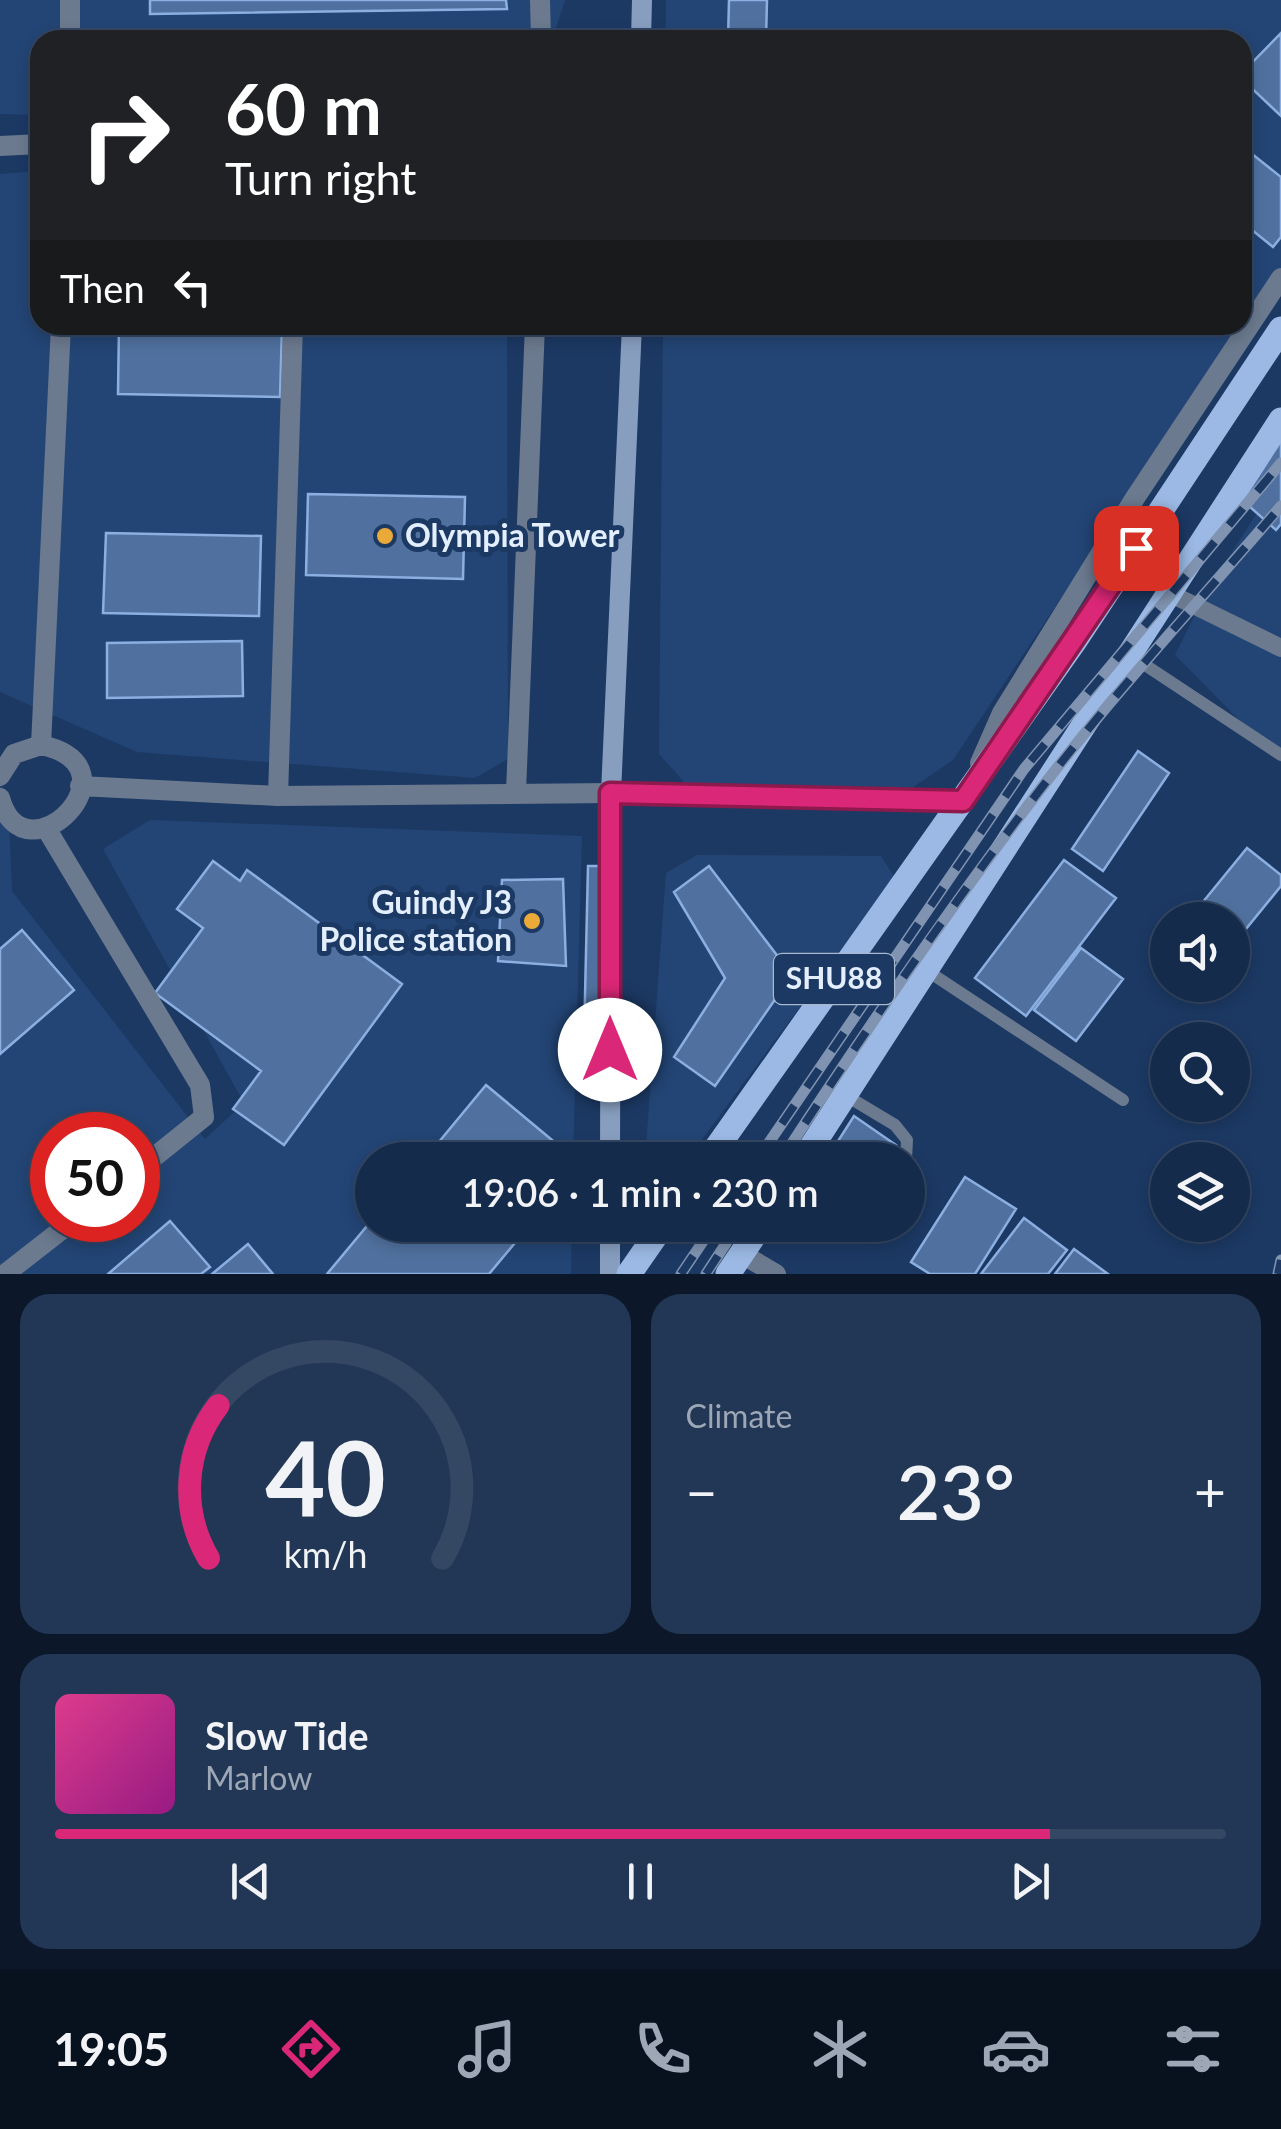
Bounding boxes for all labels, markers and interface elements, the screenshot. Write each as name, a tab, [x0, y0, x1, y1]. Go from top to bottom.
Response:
text: 60 m	[225, 66, 382, 150]
icon: right	[60, 70, 190, 200]
text: Turn right	[225, 151, 416, 205]
icon: left	[165, 260, 220, 315]
text: Then	[60, 265, 145, 311]
pin	[1094, 506, 1179, 591]
place label: Olympia Tower	[405, 515, 620, 554]
icon: arrive	[1109, 521, 1164, 576]
marker: Olympia Tower	[374, 525, 396, 547]
place label: Guindy J3 Police station	[319, 882, 512, 958]
map controls	[1150, 902, 1250, 1242]
button: sound	[1150, 902, 1250, 1002]
marker: Guindy J3 Police station	[521, 910, 543, 932]
road number: SHU88	[774, 954, 894, 1004]
position arrow	[558, 998, 662, 1102]
button: search	[1150, 1022, 1250, 1122]
speed limit sign: 50	[30, 1112, 160, 1242]
button: layers	[1150, 1142, 1250, 1242]
text: 19:06 · 1 min · 230 m	[462, 1169, 818, 1215]
text: Climate	[686, 1396, 792, 1435]
text: 40	[265, 1413, 386, 1538]
text: 23°	[897, 1446, 1015, 1536]
text: −	[686, 1458, 717, 1524]
text: +	[1194, 1458, 1226, 1524]
text: km/h	[283, 1533, 367, 1576]
text: Slow Tide	[205, 1712, 368, 1758]
text: Marlow	[205, 1758, 312, 1797]
icon: previous	[223, 1854, 278, 1909]
icon: pause	[613, 1854, 668, 1909]
icon: next	[1003, 1854, 1058, 1909]
icon: directions	[276, 2014, 346, 2084]
icon: music	[452, 2014, 522, 2084]
icon: phone	[628, 2014, 698, 2084]
icon: climate	[805, 2014, 875, 2084]
icon: car	[981, 2014, 1051, 2084]
icon: filters	[1158, 2014, 1228, 2084]
text: 19:05	[53, 2022, 169, 2076]

